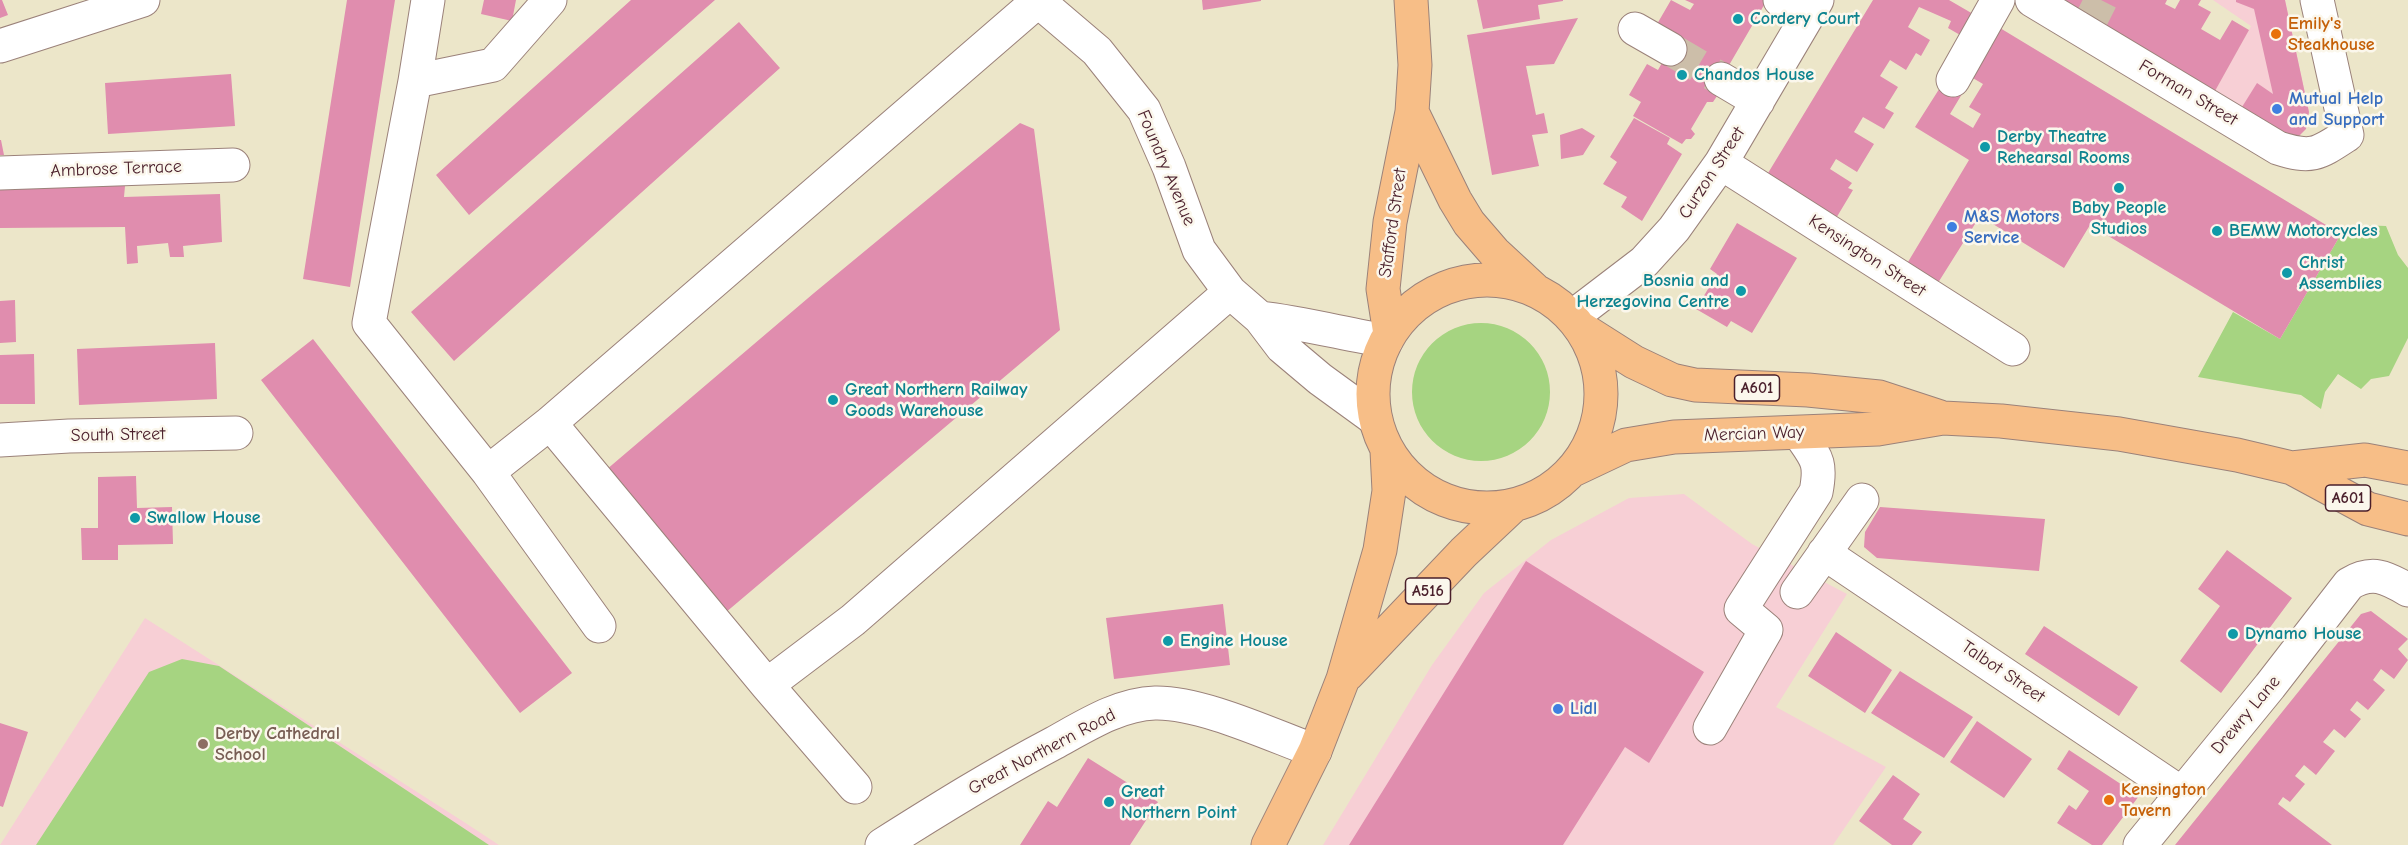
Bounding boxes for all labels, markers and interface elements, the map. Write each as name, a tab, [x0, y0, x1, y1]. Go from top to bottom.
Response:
place label: Cordery Court	[1750, 8, 1860, 30]
marker: Cordery Court	[1731, 12, 1745, 26]
place label: Emily's Steakhouse	[2288, 13, 2375, 56]
marker: Emily's Steakhouse	[2269, 27, 2283, 41]
street label: Forman Street	[2135, 55, 2241, 131]
place label: Chandos House	[1694, 64, 1814, 86]
marker: Chandos House	[1675, 68, 1689, 82]
place label: Mutual Help and Support	[2289, 88, 2384, 130]
marker: Mutual Help and Support	[2270, 102, 2284, 116]
street label: Foundry Avenue	[1132, 107, 1200, 229]
street label: Curzon Street	[1674, 123, 1750, 223]
place label: Derby Theatre Rehearsal Rooms	[1997, 126, 2130, 168]
marker: Derby Theatre Rehearsal Rooms	[1978, 140, 1992, 154]
street label: Ambrose Terrace	[50, 156, 182, 182]
street label: Stafford Street	[1375, 167, 1411, 279]
marker: Baby People Studios	[2112, 181, 2126, 195]
place label: Baby People Studios	[2072, 197, 2166, 240]
place label: M&S Motors Service	[1964, 206, 2059, 248]
street label: Kensington Street	[1804, 210, 1930, 302]
marker: M&S Motors Service	[1945, 220, 1959, 234]
place label: BEMW Motorcycles	[2229, 220, 2378, 242]
marker: BEMW Motorcycles	[2210, 224, 2224, 238]
place label: Christ Assemblies	[2299, 252, 2382, 294]
marker: Christ Assemblies	[2280, 266, 2294, 280]
place label: Bosnia and Herzegovina Centre	[1577, 270, 1729, 312]
marker: Bosnia and Herzegovina Centre	[1734, 284, 1748, 298]
road number: A601	[1734, 375, 1780, 401]
place label: Great Northern Railway Goods Warehouse	[845, 379, 1028, 422]
marker: Great Northern Railway Goods Warehouse	[826, 393, 840, 407]
street label: Mercian Way	[1703, 421, 1805, 447]
street label: South Street	[71, 423, 165, 447]
road number: A601	[2326, 485, 2370, 511]
place label: Swallow House	[147, 507, 260, 529]
marker: Swallow House	[128, 511, 142, 525]
road number: A516	[1406, 578, 1450, 604]
place label: Dynamo House	[2245, 623, 2361, 645]
marker: Dynamo House	[2226, 627, 2240, 641]
place label: Engine House	[1180, 630, 1288, 652]
marker: Engine House	[1161, 634, 1175, 648]
street label: Talbot Street	[1957, 636, 2049, 708]
street label: Drewry Lane	[2207, 671, 2285, 759]
place label: Lidl	[1570, 698, 1597, 720]
marker: Lidl	[1551, 702, 1565, 716]
street label: Great Northern Road	[965, 704, 1119, 800]
place label: Derby Cathedral School	[215, 723, 340, 766]
marker: Derby Cathedral School	[196, 737, 210, 751]
place label: Kensington Tavern	[2121, 779, 2206, 822]
place label: Great Northern Point	[1121, 781, 1236, 824]
marker: Kensington Tavern	[2102, 793, 2116, 807]
marker: Great Northern Point	[1102, 795, 1116, 809]

